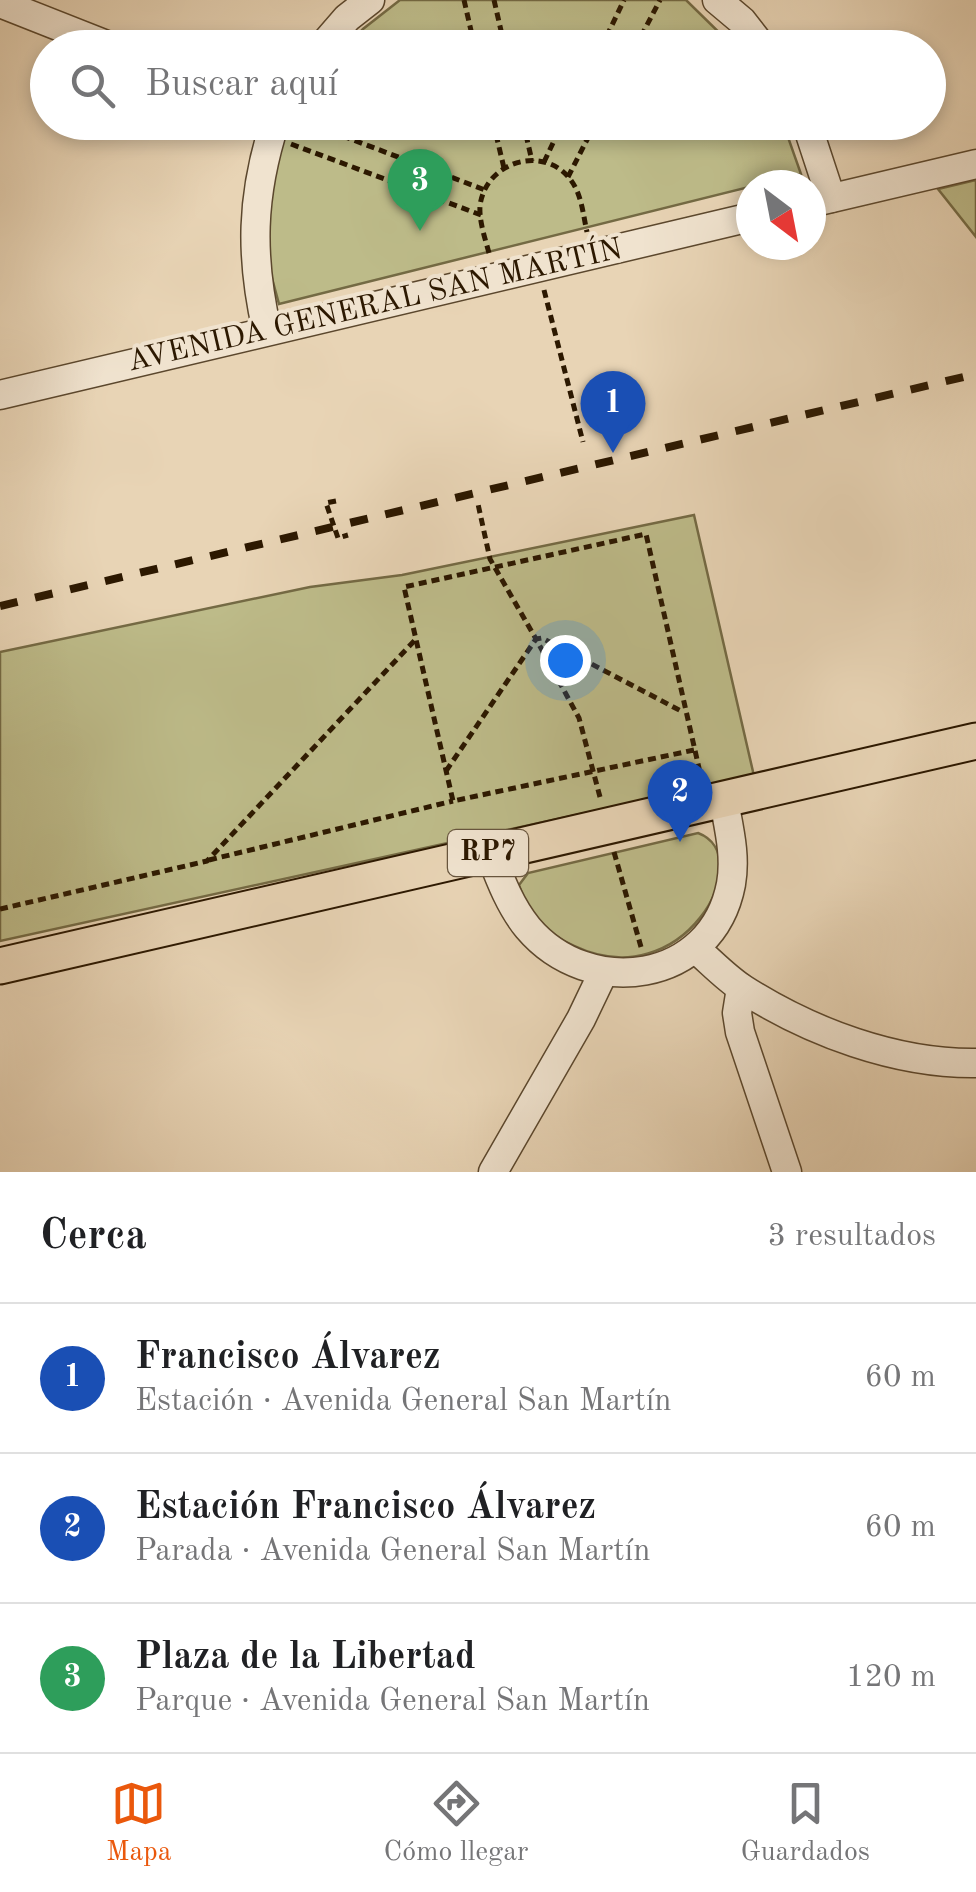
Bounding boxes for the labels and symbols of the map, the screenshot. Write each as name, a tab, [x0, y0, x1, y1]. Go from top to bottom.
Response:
pin: 3	[388, 148, 452, 231]
north arrow	[736, 170, 826, 260]
street label: AVENIDA GENERAL SAN MARTÍN	[124, 230, 625, 378]
pin: 1	[580, 370, 646, 453]
your location	[540, 635, 591, 686]
pin: 2	[648, 760, 712, 842]
road number: RP7	[448, 830, 528, 876]

